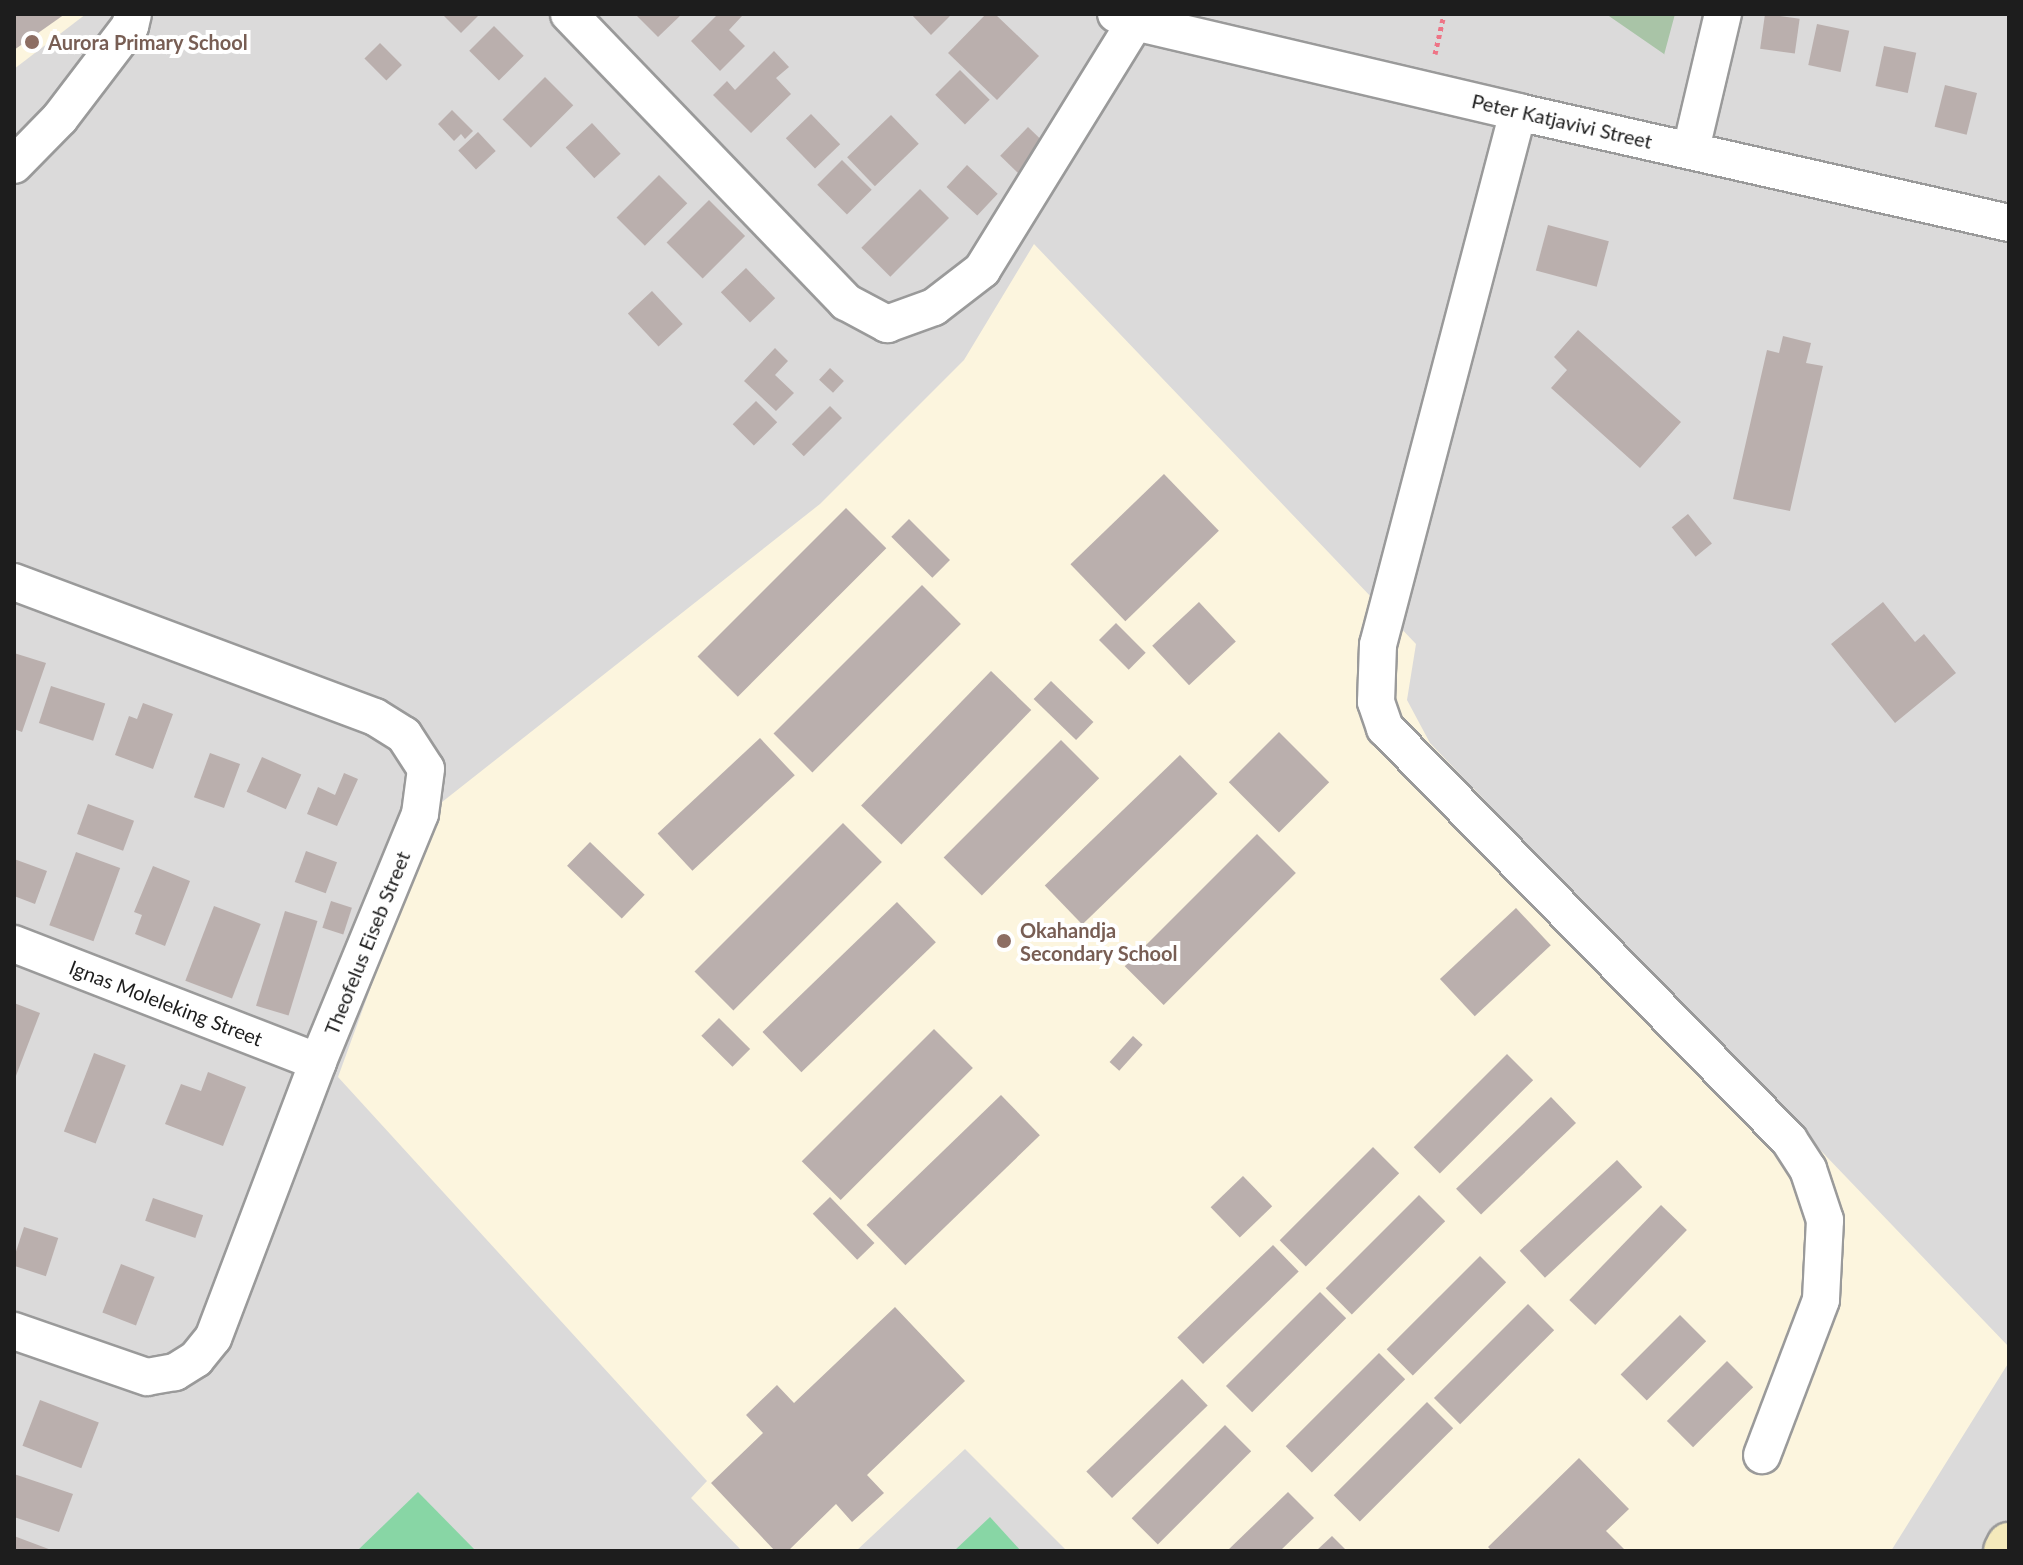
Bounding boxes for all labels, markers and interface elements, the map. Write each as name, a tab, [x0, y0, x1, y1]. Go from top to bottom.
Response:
place label: Aurora Primary School	[48, 30, 248, 54]
marker: Aurora Primary School	[23, 33, 41, 51]
street label: Peter Katjavivi Street	[1469, 89, 1655, 153]
street label: Theofelus Eiseb Street	[319, 848, 415, 1038]
place label: Okahandja Secondary School	[1020, 918, 1178, 965]
marker: Okahandja Secondary School	[995, 932, 1013, 950]
street label: Ignas Moleleking Street	[66, 955, 266, 1051]

